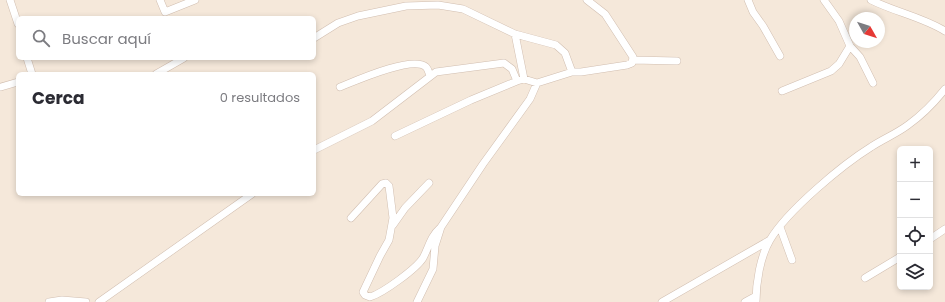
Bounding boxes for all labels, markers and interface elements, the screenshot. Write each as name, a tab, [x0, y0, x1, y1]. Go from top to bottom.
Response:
north arrow	[849, 12, 885, 48]
search box	[16, 16, 316, 60]
icon: search	[30, 27, 52, 49]
text: Buscar aquí	[62, 28, 151, 49]
text: Cerca	[32, 86, 85, 110]
text: 0 resultados	[220, 88, 300, 107]
map controls	[897, 146, 933, 290]
button: +	[897, 146, 933, 182]
button: −	[897, 182, 933, 218]
button: locate	[897, 218, 933, 254]
button: layers	[897, 254, 933, 290]

